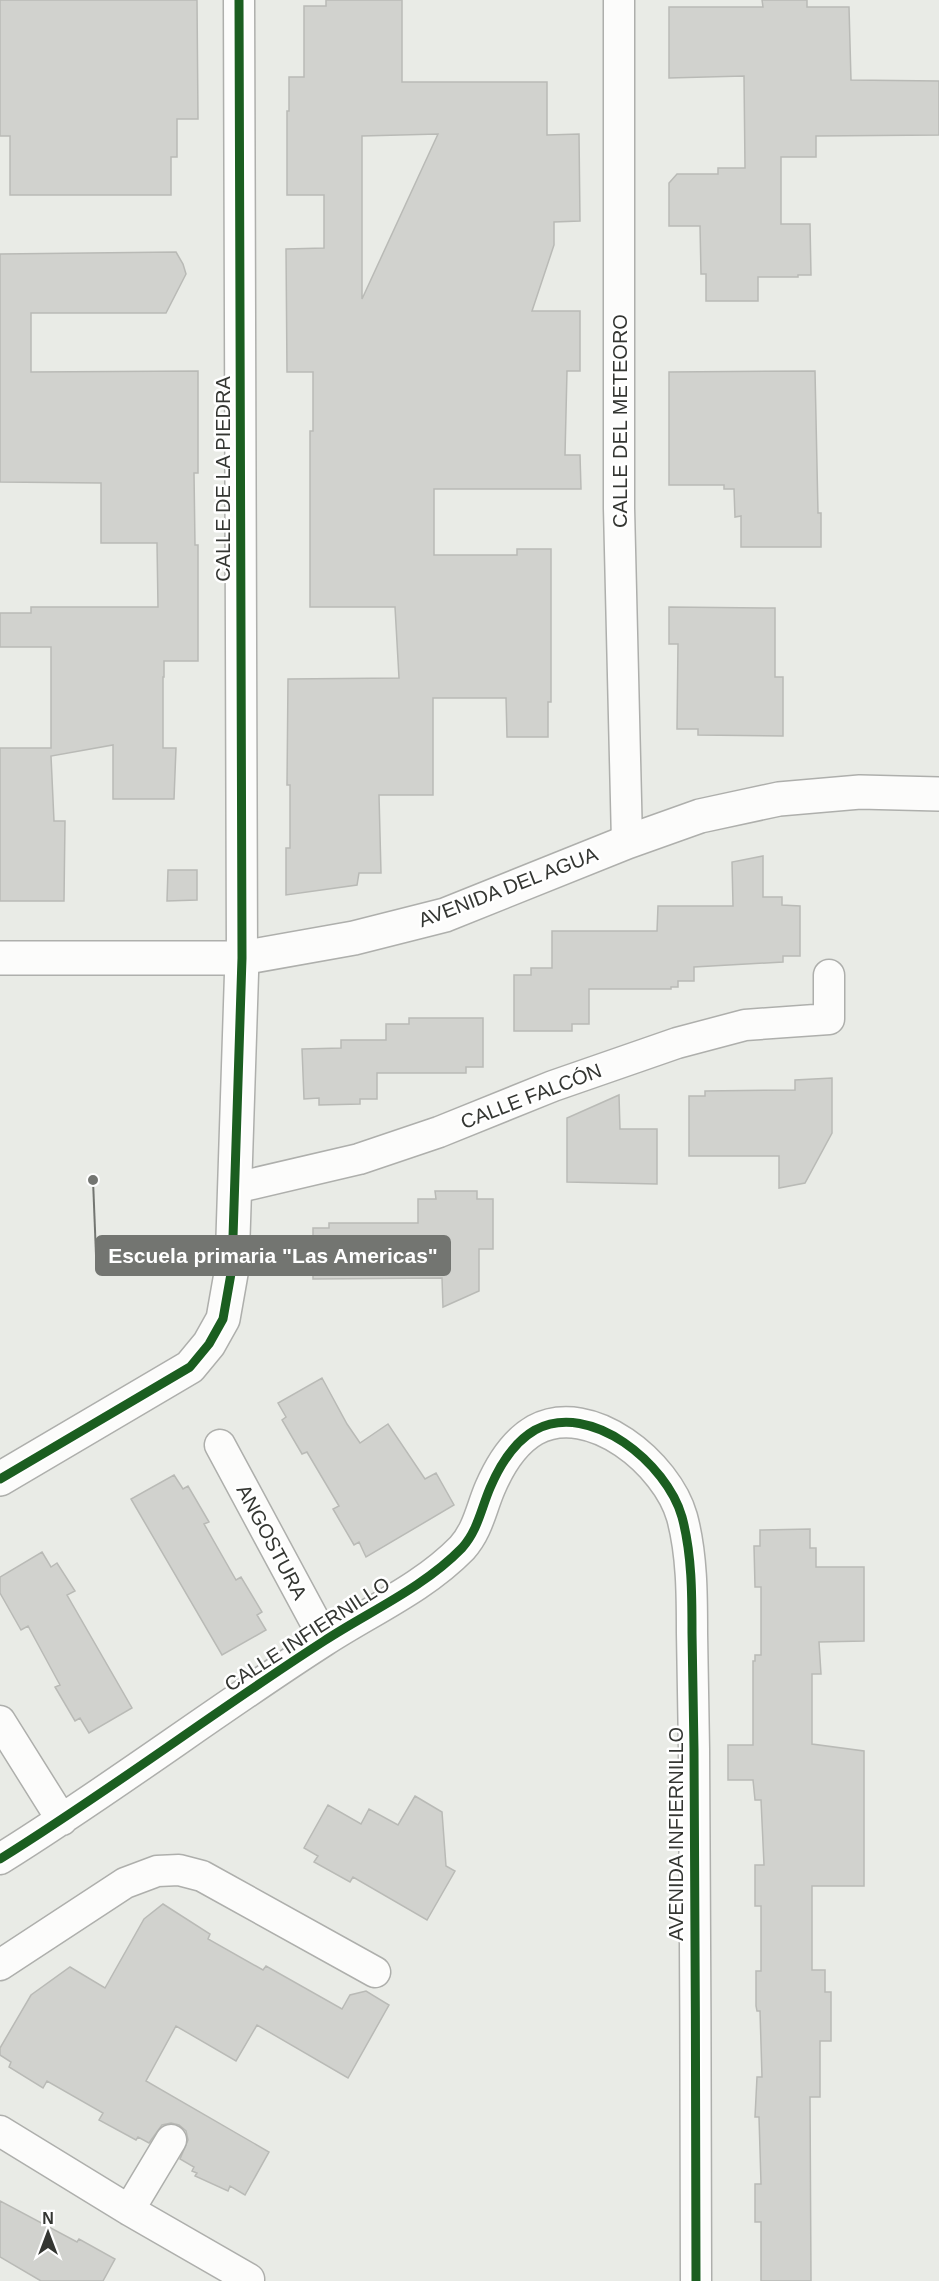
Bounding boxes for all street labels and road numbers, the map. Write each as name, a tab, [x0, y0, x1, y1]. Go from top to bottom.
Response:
street label: CALLE DEL METEORO	[609, 314, 631, 528]
street label: CALLE DE LA PIEDRA	[212, 376, 234, 582]
street label: AVENIDA DEL AGUA	[415, 842, 601, 931]
street label: CALLE FALCÓN	[458, 1059, 604, 1133]
street label: ANGOSTURA	[233, 1481, 312, 1604]
street label: CALLE INFIERNILLO	[220, 1572, 394, 1696]
street label: AVENIDA INFIERNILLO	[665, 1727, 687, 1941]

